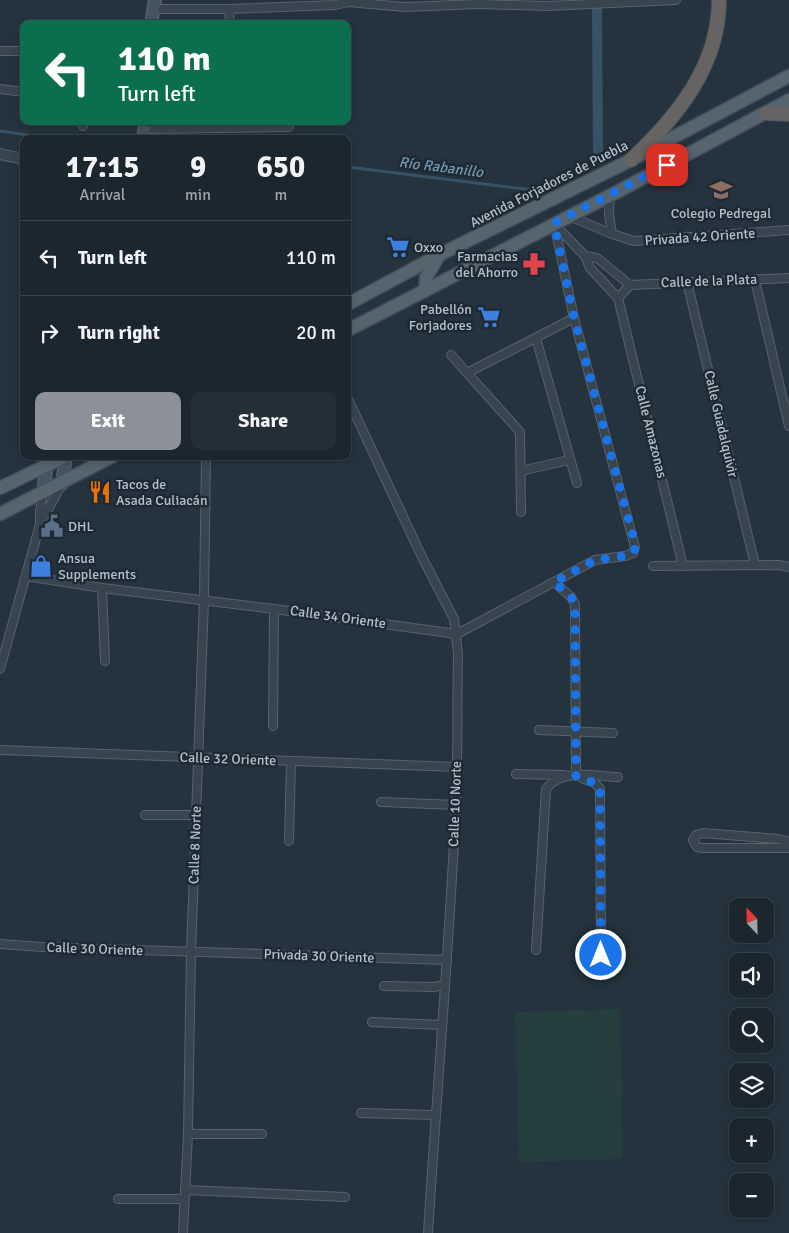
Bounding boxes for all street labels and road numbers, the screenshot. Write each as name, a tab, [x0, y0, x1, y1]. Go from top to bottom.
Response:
street label: Avenida Forjadores de Puebla	[467, 137, 631, 231]
street label: Privada 42 Oriente	[644, 225, 756, 249]
street label: Calle de la Plata	[661, 271, 757, 291]
street label: Calle Guadalquivir	[700, 369, 742, 480]
street label: Calle Amazonas	[631, 384, 671, 480]
street label: Calle 34 Oriente	[289, 602, 387, 632]
street label: Calle 32 Oriente	[179, 749, 277, 769]
street label: Calle 10 Norte	[445, 761, 465, 847]
street label: Calle 8 Norte	[185, 806, 205, 884]
street label: Calle 30 Oriente	[46, 939, 144, 959]
street label: Privada 30 Oriente	[263, 946, 375, 966]

